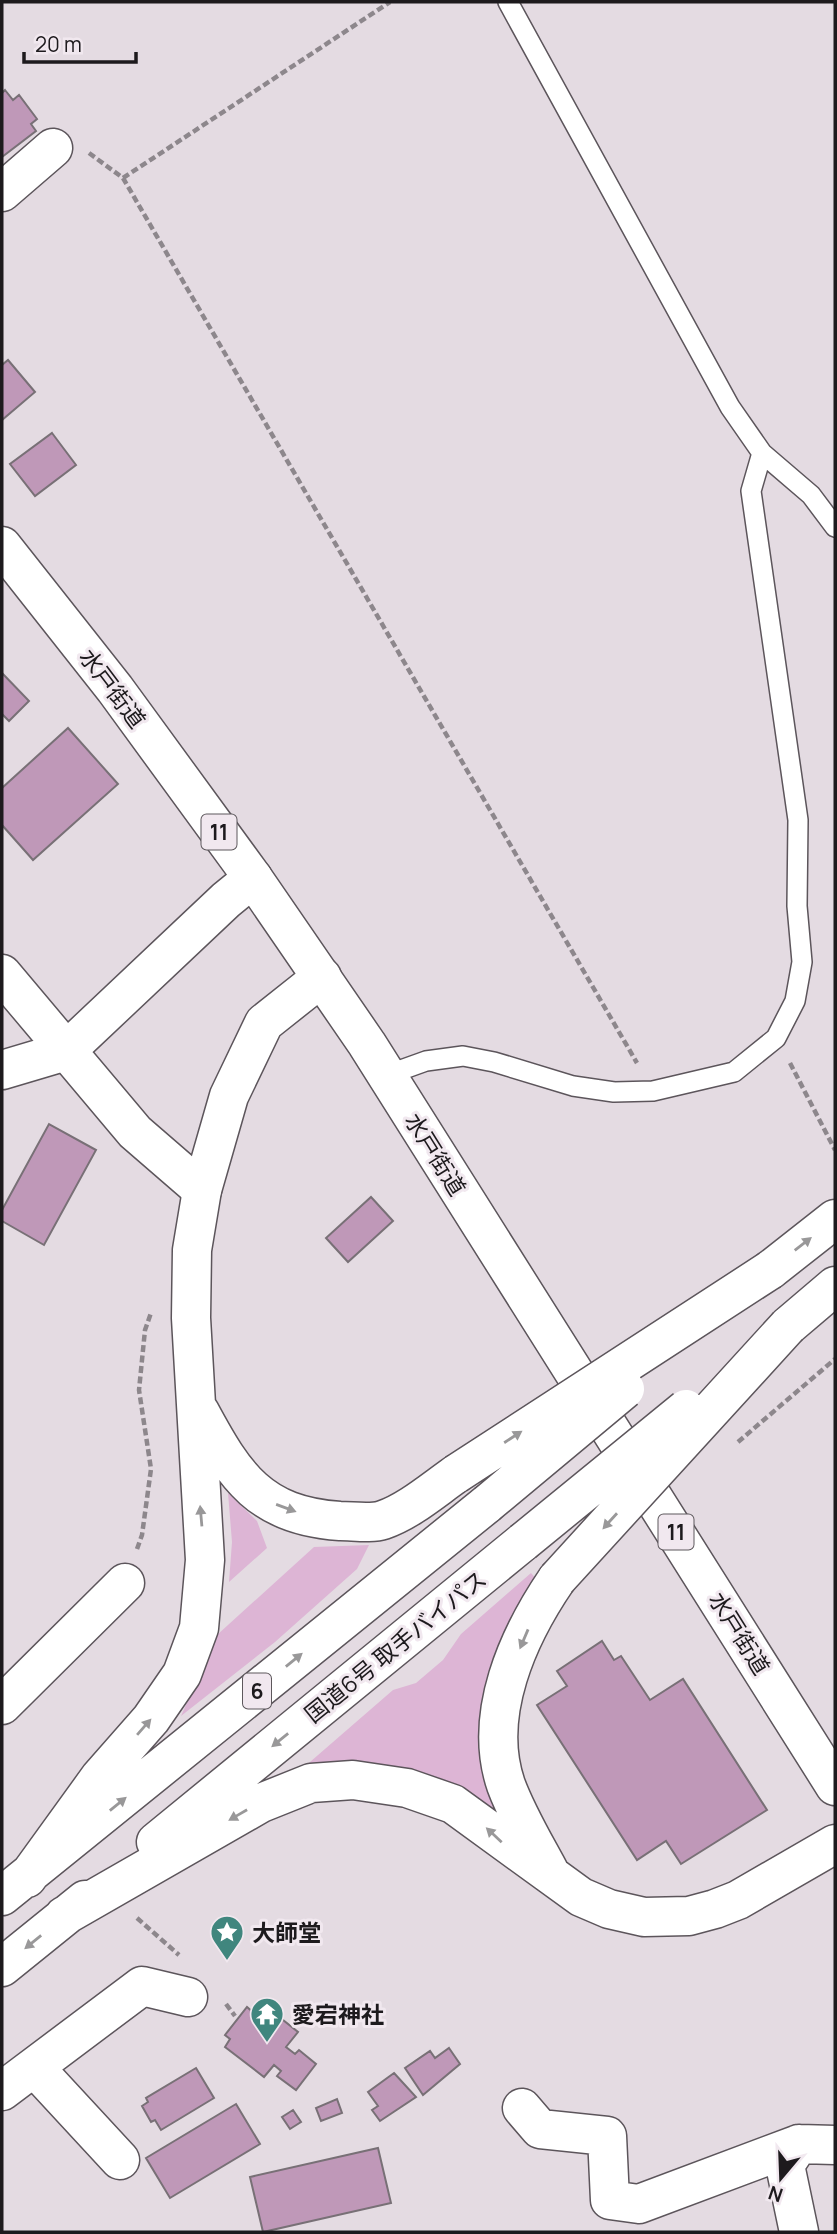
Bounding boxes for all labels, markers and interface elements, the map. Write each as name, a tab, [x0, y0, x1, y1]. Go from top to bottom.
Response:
scale bar	[24, 21, 136, 65]
text: 20 m	[35, 30, 82, 58]
street label: 水戸街道	[73, 642, 153, 734]
road number: 11	[202, 814, 236, 850]
street label: 水戸街道	[398, 1107, 474, 1201]
one-way arrow	[793, 1237, 811, 1252]
one-way arrow	[504, 1431, 523, 1444]
one-way arrow	[275, 1503, 296, 1514]
one-way arrow	[195, 1505, 206, 1527]
one-way arrow	[602, 1512, 618, 1530]
road number: 11	[658, 1514, 694, 1550]
street label: 国道6号 取手バイパス	[297, 1563, 493, 1729]
street label: 水戸街道	[702, 1586, 778, 1680]
one-way arrow	[519, 1629, 530, 1650]
one-way arrow	[285, 1653, 303, 1668]
road number: 6	[243, 1674, 271, 1708]
one-way arrow	[136, 1718, 152, 1736]
one-way arrow	[272, 1732, 289, 1747]
one-way arrow	[108, 1796, 126, 1811]
one-way arrow	[229, 1809, 248, 1821]
one-way arrow	[486, 1827, 503, 1843]
place icon: 大師堂	[208, 1913, 246, 1962]
place label: 大師堂	[252, 1916, 321, 1948]
one-way arrow	[24, 1934, 42, 1949]
temple icon: 愛宕神社	[248, 1995, 286, 2044]
place label: 愛宕神社	[292, 1998, 384, 2030]
north arrow	[746, 2143, 816, 2213]
text: N	[765, 2180, 786, 2209]

